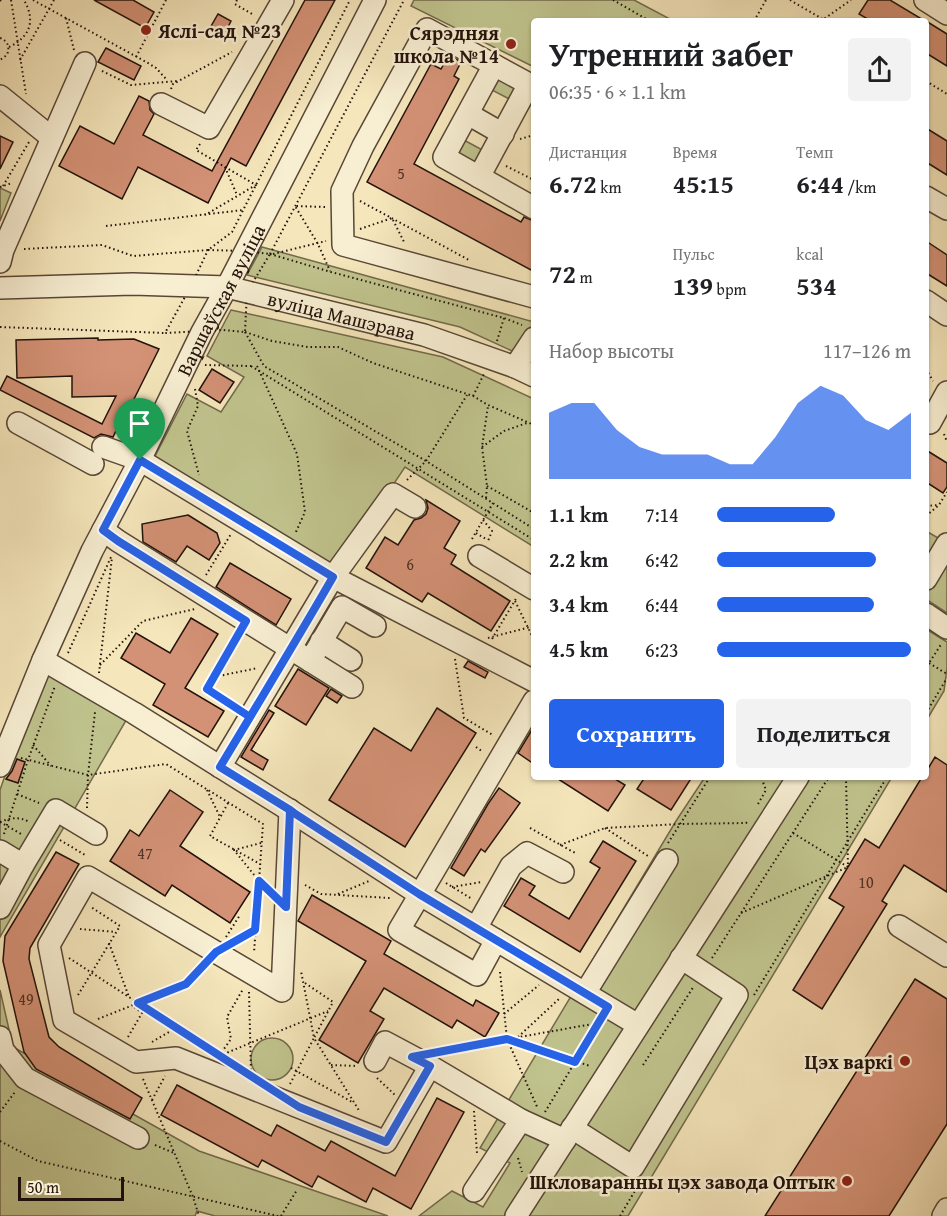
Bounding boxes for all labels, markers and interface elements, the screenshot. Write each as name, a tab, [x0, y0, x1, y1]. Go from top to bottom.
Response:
place label: Яслі-сад №23	[157, 16, 281, 45]
place label: Сярэдняя школа №14	[394, 18, 499, 70]
marker: Яслі-сад №23	[139, 23, 153, 37]
text: Утренний забег	[549, 30, 793, 78]
marker: Сярэдняя школа №14	[504, 37, 518, 51]
button: share	[848, 38, 911, 101]
text: 06:35 · 6 × 1.1 km	[549, 77, 686, 106]
text: Дистанция	[549, 140, 627, 164]
text: Время	[673, 140, 717, 164]
text: Темп	[796, 140, 833, 164]
house number: 5	[397, 161, 405, 185]
text: 6.72	[549, 164, 597, 203]
text: 45:15	[673, 164, 734, 203]
text: 6:44	[796, 164, 844, 203]
text: km	[597, 175, 621, 199]
text: /km	[844, 175, 876, 199]
street label: Варшаўская вуліца	[169, 218, 272, 380]
text: Пульс	[673, 242, 715, 266]
text: kcal	[796, 242, 824, 266]
text: 72	[549, 254, 576, 293]
text: m	[576, 265, 593, 289]
text: 139	[673, 266, 713, 305]
text: 534	[796, 266, 837, 305]
text: bpm	[713, 277, 747, 301]
street label: вуліца Машэрава	[265, 283, 419, 347]
text: Набор высоты	[549, 336, 674, 365]
text: 117–126 m	[823, 336, 911, 365]
pin	[114, 398, 165, 460]
icon: arrive	[123, 407, 156, 440]
text: 1.1 km	[549, 500, 608, 529]
text: 7:14	[645, 500, 679, 529]
text: 2.2 km	[549, 545, 608, 574]
text: 6:42	[645, 545, 679, 574]
house number: 6	[406, 552, 414, 576]
text: 3.4 km	[549, 590, 608, 619]
text: 6:44	[645, 590, 679, 619]
text: 4.5 km	[549, 635, 608, 664]
text: 6:23	[645, 635, 679, 664]
button: Сохранить	[549, 699, 724, 768]
button: Поделиться	[736, 699, 911, 768]
house number: 47	[137, 841, 153, 865]
house number: 10	[858, 870, 874, 894]
house number: 49	[18, 987, 34, 1011]
place label: Цэх варкі	[805, 1047, 893, 1076]
marker: Цэх варкі	[898, 1054, 912, 1068]
place label: Шкловаранны цэх завода Оптык	[530, 1167, 836, 1196]
scale bar	[18, 1174, 124, 1202]
marker: Шкловаранны цэх завода Оптык	[840, 1174, 854, 1188]
text: 50 m	[27, 1175, 59, 1199]

